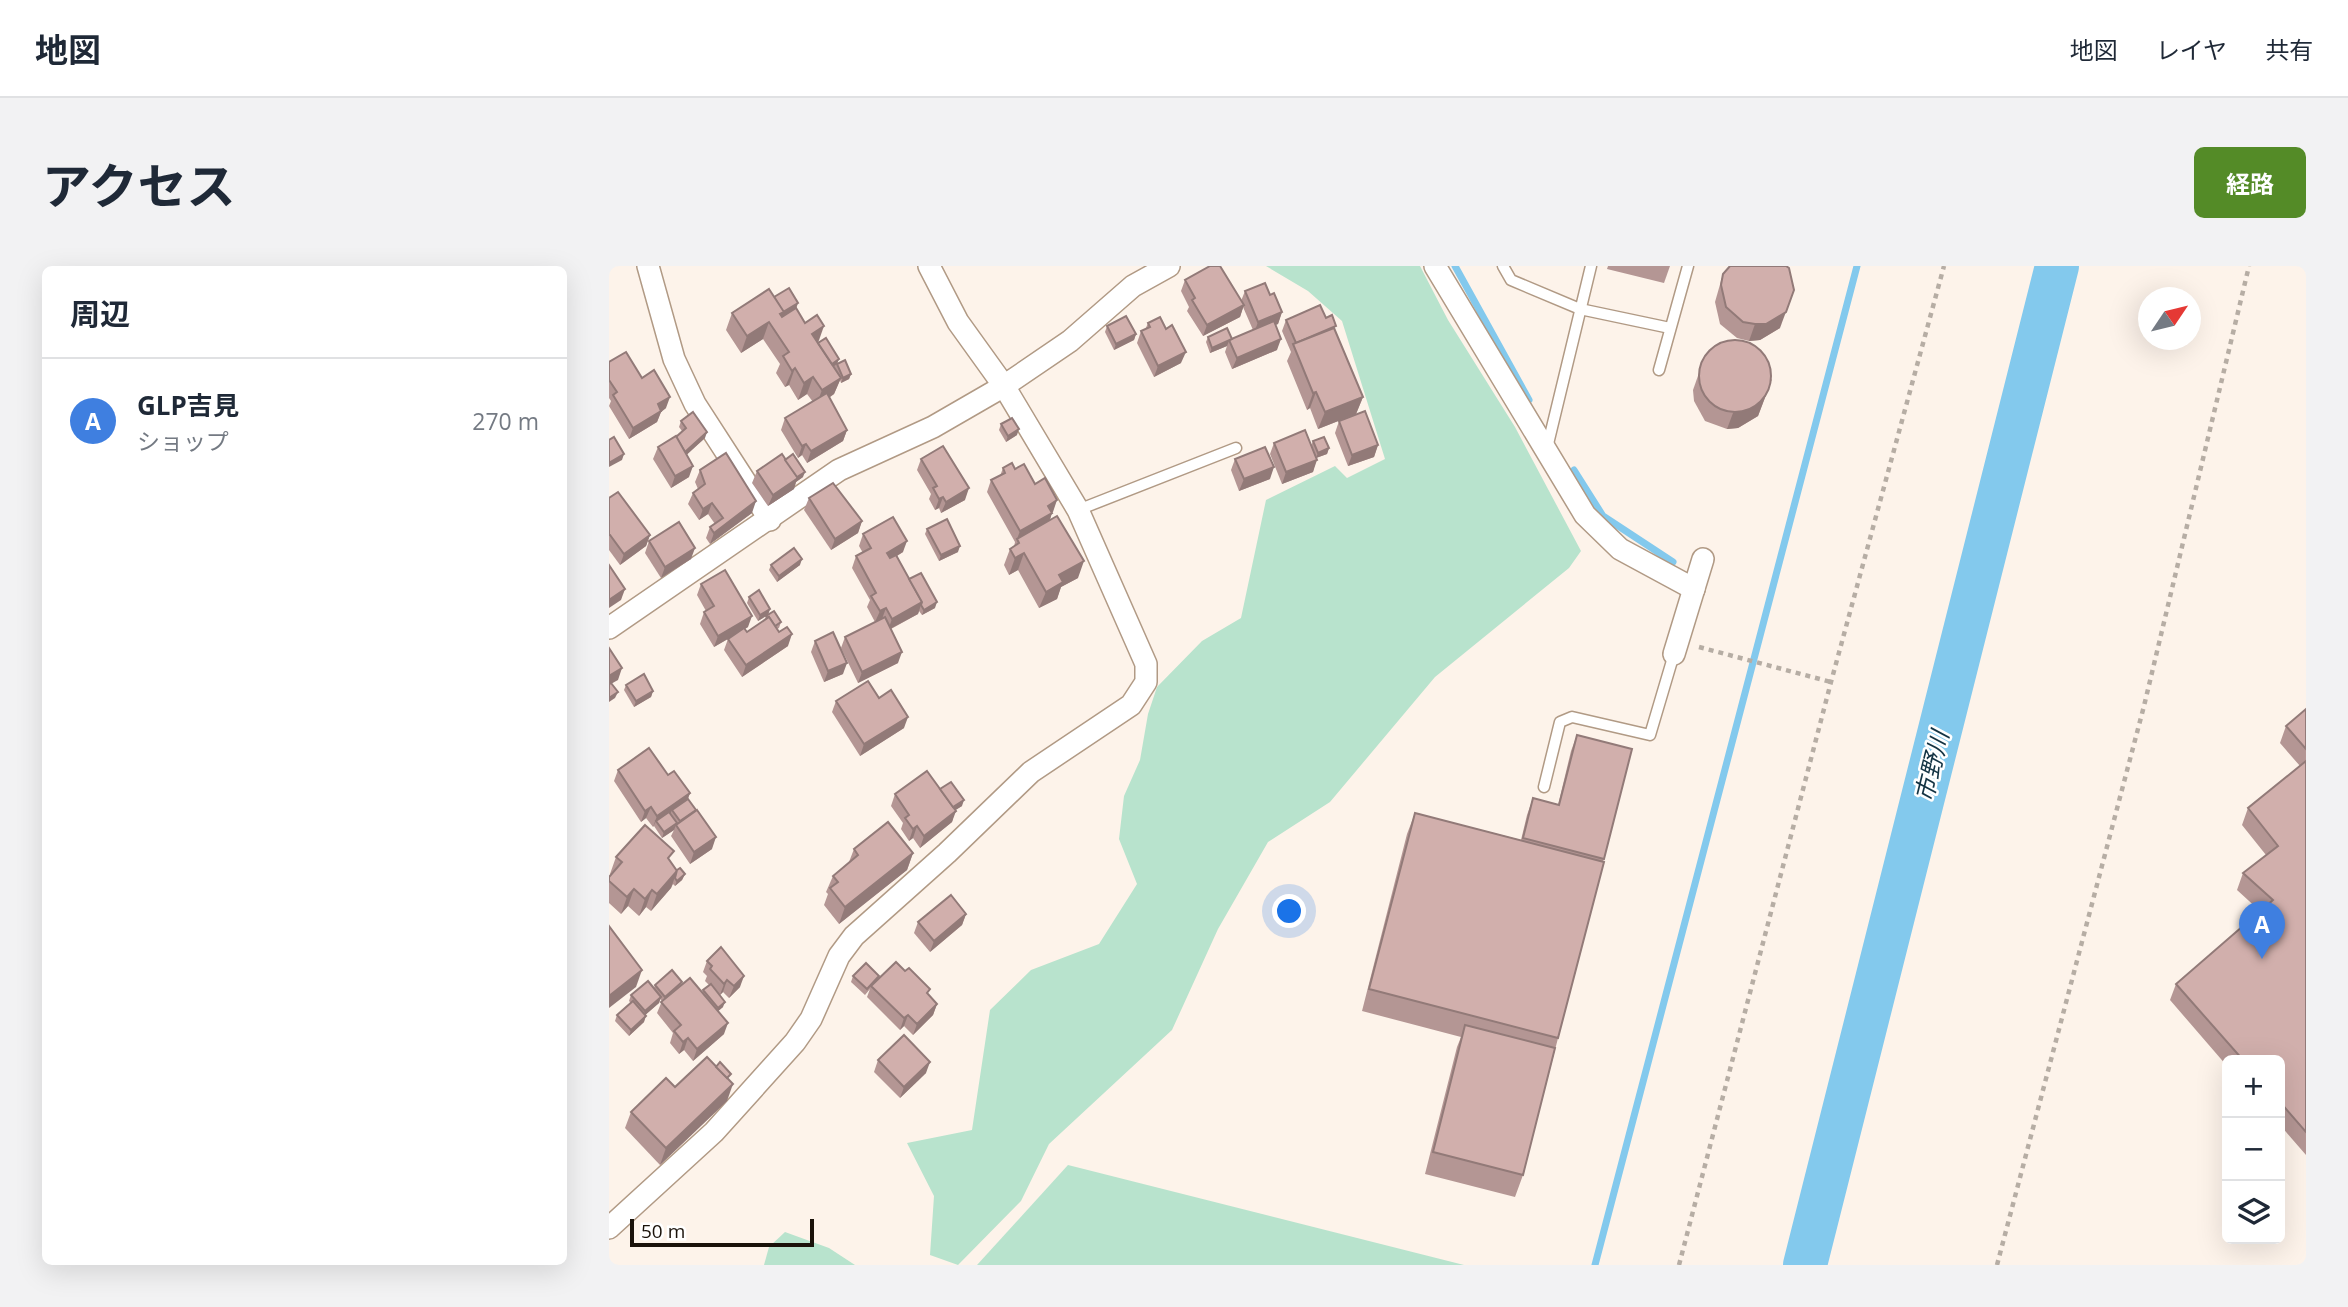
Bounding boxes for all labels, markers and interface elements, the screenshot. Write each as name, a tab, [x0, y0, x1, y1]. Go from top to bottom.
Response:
text: 地図	[35, 27, 101, 72]
text: 地図	[2070, 33, 2118, 66]
text: レイヤ	[2156, 33, 2227, 66]
text: 共有	[2265, 33, 2313, 66]
button: 経路	[2194, 147, 2306, 218]
text: アクセス	[42, 152, 236, 218]
north arrow	[2138, 287, 2201, 350]
text: 周辺	[70, 293, 130, 334]
text: GLP吉見	[137, 387, 239, 423]
text: A	[85, 405, 101, 437]
text: 270 m	[472, 405, 539, 437]
text: ショップ	[137, 425, 229, 457]
water label: 市野川	[1906, 724, 1956, 805]
your location	[1272, 894, 1306, 928]
pin: A	[2239, 901, 2285, 959]
map controls	[2222, 1055, 2285, 1244]
button: +	[2222, 1055, 2285, 1118]
button: −	[2222, 1118, 2285, 1181]
button: layers	[2222, 1181, 2285, 1244]
scale bar	[630, 1216, 814, 1248]
text: 50 m	[641, 1218, 685, 1244]

